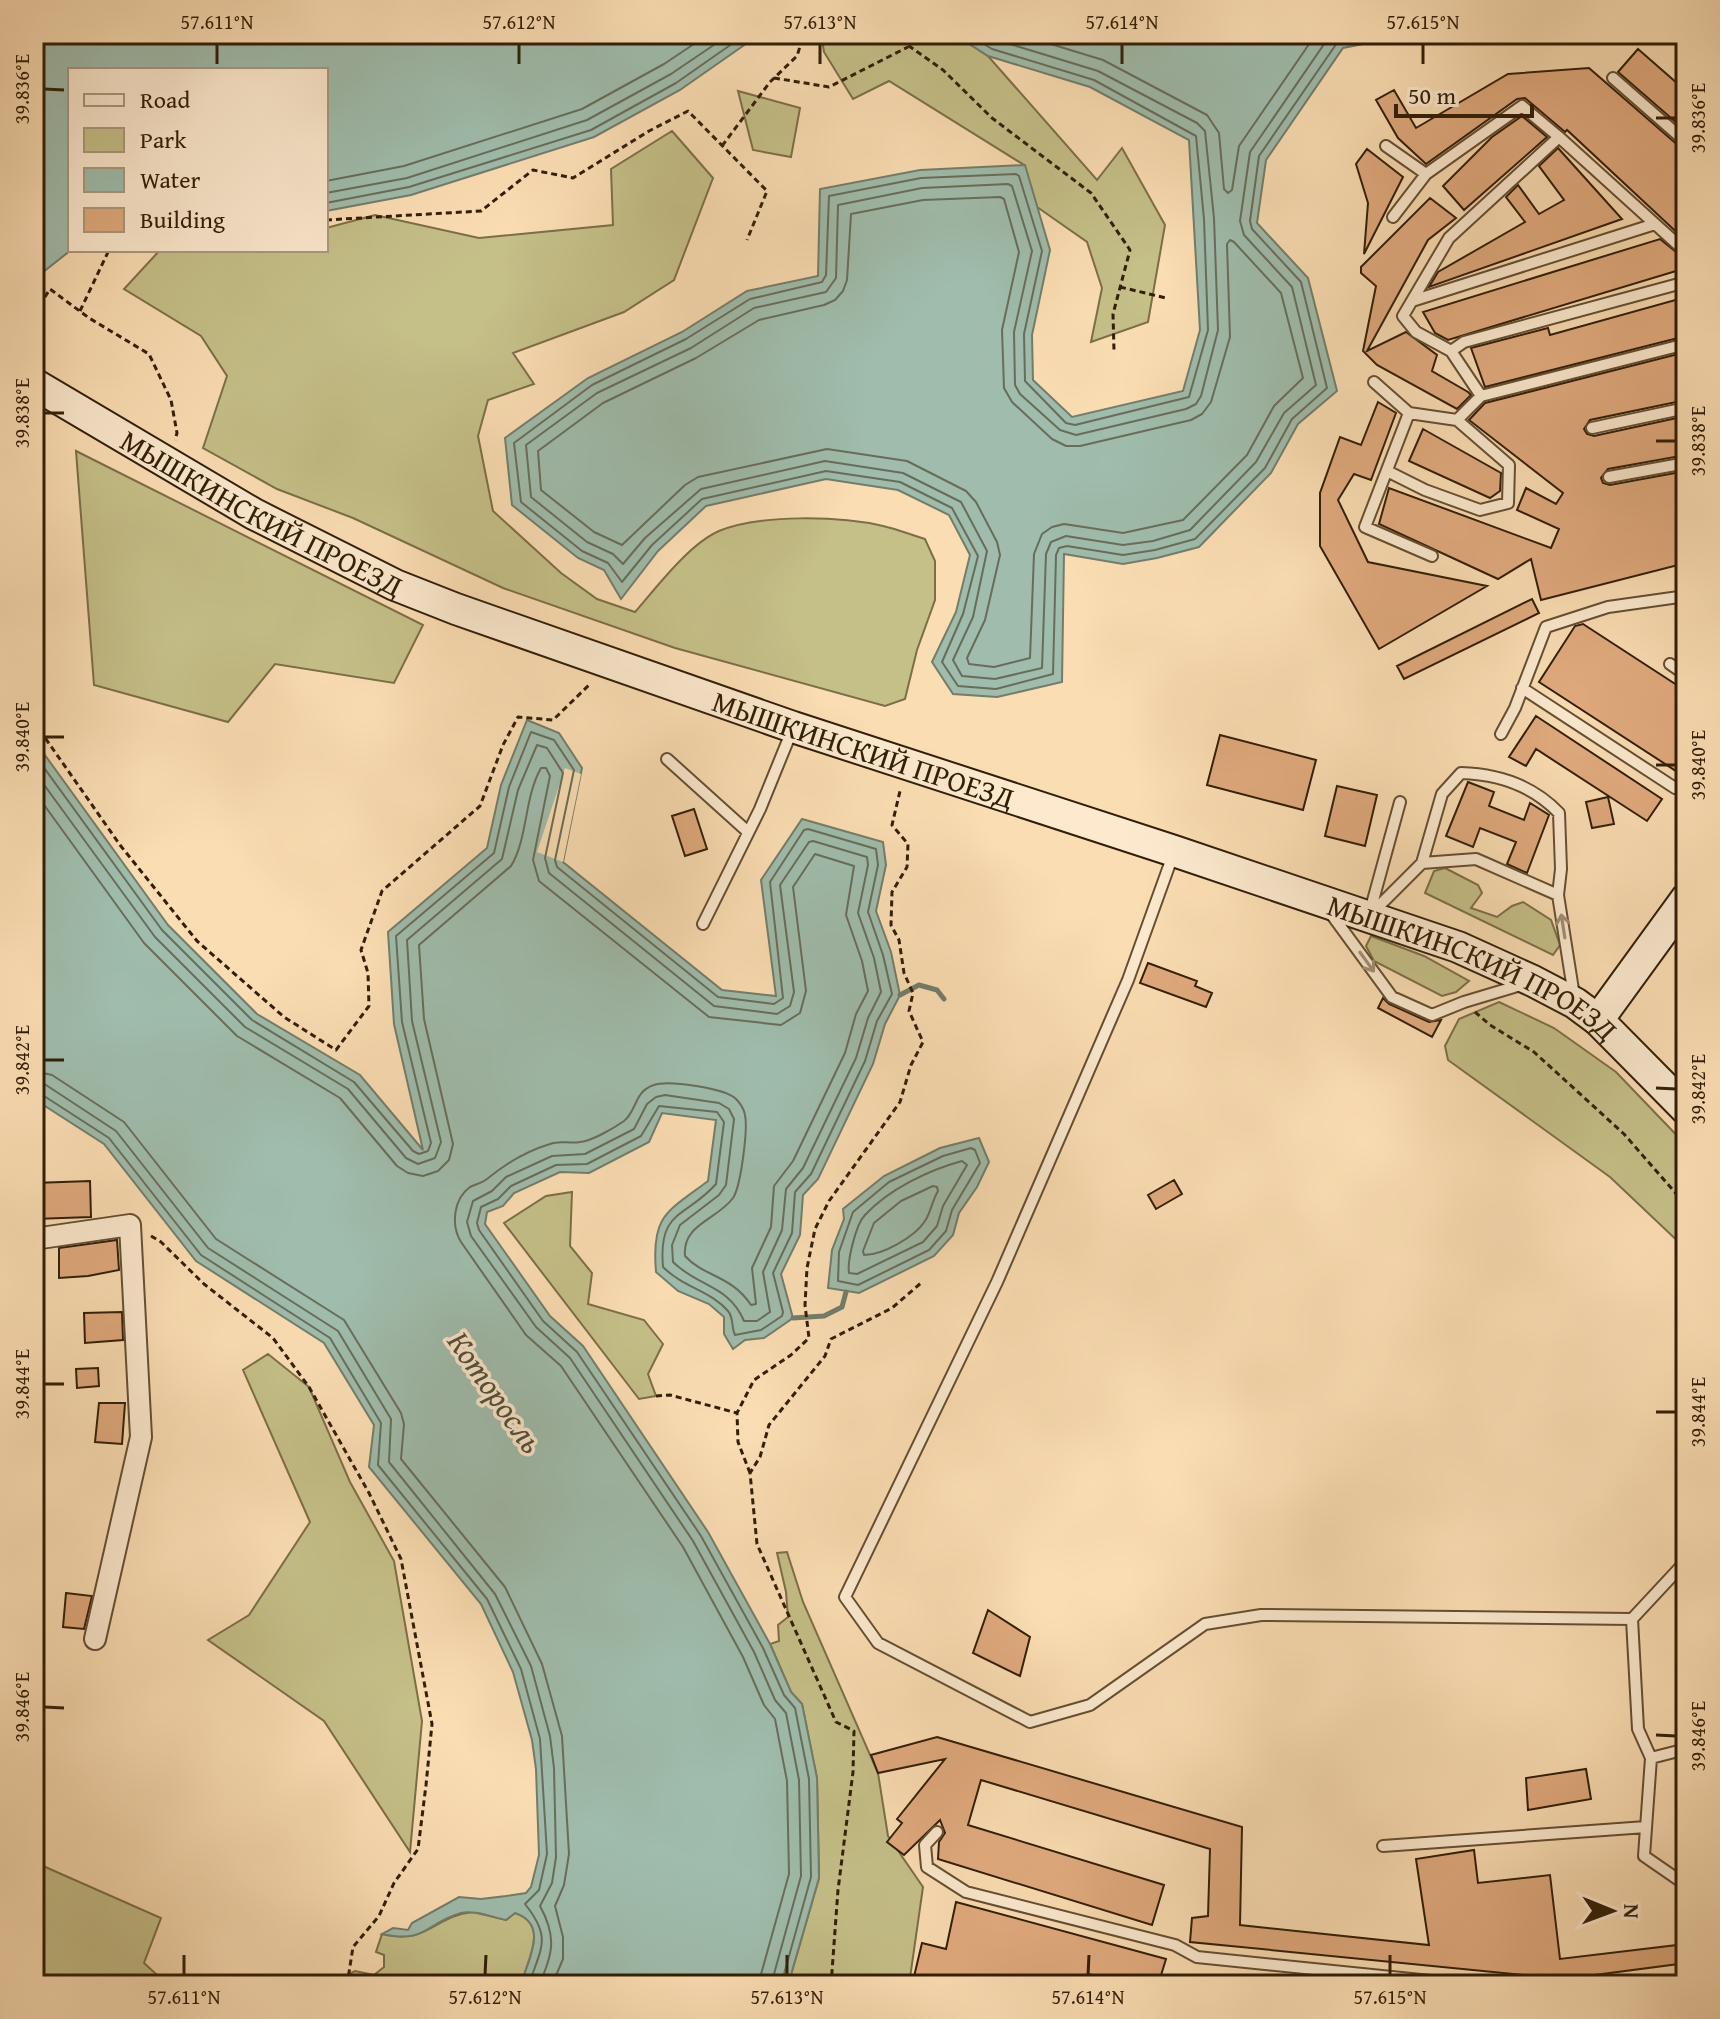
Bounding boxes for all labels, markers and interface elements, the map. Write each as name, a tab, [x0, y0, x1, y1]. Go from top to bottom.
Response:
text: 57.611°N	[180, 7, 254, 36]
text: 57.612°N	[482, 7, 556, 36]
text: 57.613°N	[783, 7, 857, 36]
text: 57.614°N	[1085, 7, 1159, 36]
text: 57.615°N	[1386, 7, 1460, 36]
text: 39.836°E	[7, 54, 36, 124]
legend	[68, 68, 328, 252]
scale bar	[1396, 68, 1532, 118]
text: 50 m	[1408, 78, 1456, 113]
text: Road	[140, 82, 190, 117]
text: 39.836°E	[1683, 83, 1712, 153]
text: Park	[140, 122, 187, 157]
text: Water	[140, 162, 201, 197]
text: Building	[140, 202, 225, 237]
text: 39.838°E	[7, 378, 36, 448]
text: 39.838°E	[1683, 406, 1712, 476]
street label: МЫШКИНСКИЙ ПРОЕЗД	[112, 418, 411, 608]
street label: МЫШКИНСКИЙ ПРОЕЗД	[707, 678, 1020, 820]
text: 39.840°E	[7, 702, 36, 772]
text: 39.840°E	[1683, 730, 1712, 800]
street label: МЫШКИНСКИЙ ПРОЕЗД	[1322, 882, 1628, 1050]
one-way arrow	[1555, 914, 1570, 939]
one-way arrow	[1359, 951, 1375, 973]
text: 39.842°E	[7, 1025, 36, 1095]
text: 39.842°E	[1683, 1054, 1712, 1124]
water label: Которосль	[437, 1321, 555, 1463]
text: 39.844°E	[7, 1349, 36, 1419]
text: 39.844°E	[1683, 1377, 1712, 1447]
text: 39.846°E	[7, 1672, 36, 1742]
text: 39.846°E	[1683, 1701, 1712, 1771]
north arrow	[1572, 1871, 1652, 1951]
text: N	[1616, 1904, 1648, 1919]
text: 57.611°N	[147, 1982, 221, 2011]
text: 57.612°N	[448, 1982, 522, 2011]
text: 57.613°N	[750, 1982, 824, 2011]
text: 57.614°N	[1051, 1982, 1125, 2011]
text: 57.615°N	[1353, 1982, 1427, 2011]

